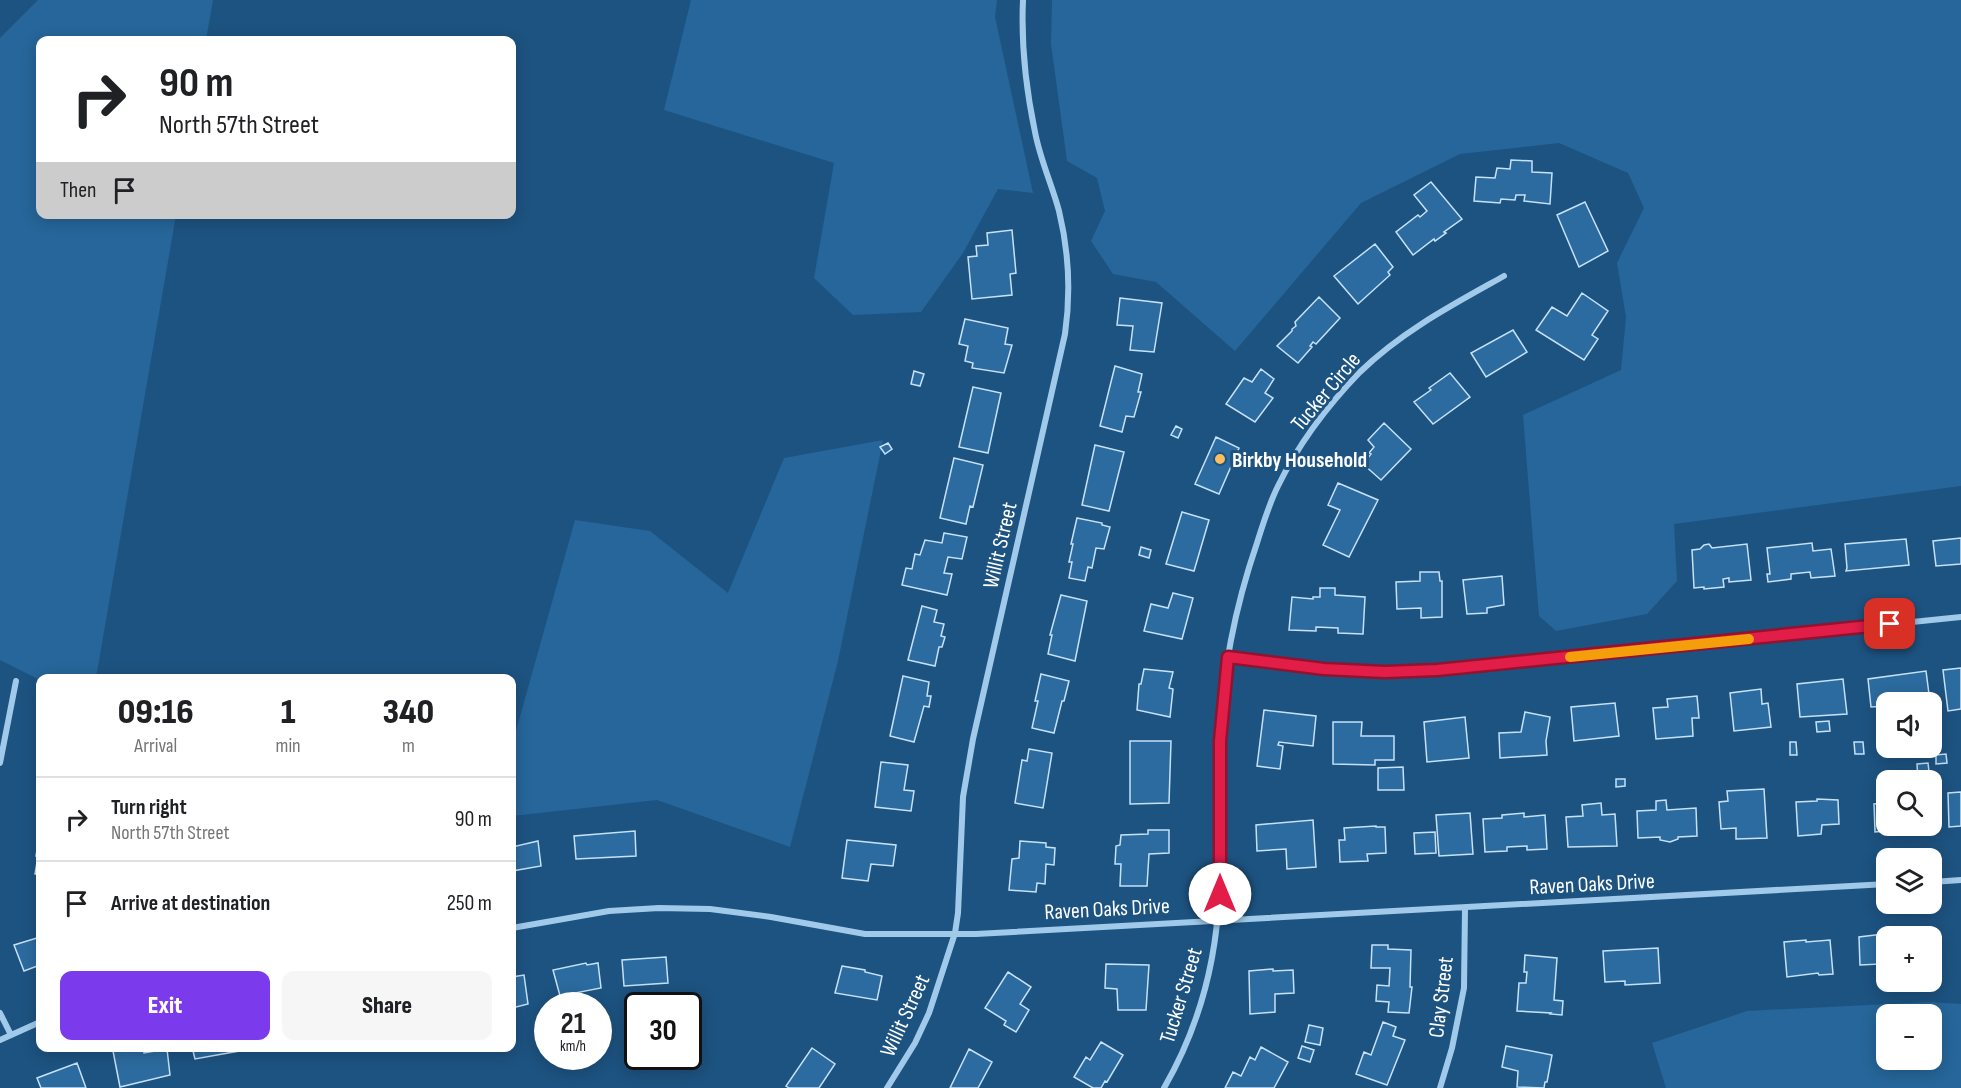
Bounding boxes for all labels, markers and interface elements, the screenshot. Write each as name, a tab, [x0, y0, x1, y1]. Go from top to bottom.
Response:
text: 90 m	[159, 58, 233, 109]
icon: right	[60, 60, 138, 138]
text: North 57th Street	[159, 109, 319, 141]
icon: arrive	[108, 174, 141, 207]
text: Then	[60, 177, 96, 204]
street label: Tucker Circle	[1285, 347, 1367, 437]
place label: Birkby Household	[1232, 447, 1367, 474]
marker: Birkby Household	[1213, 452, 1227, 466]
street label: Willit Street	[977, 499, 1024, 591]
pin	[1864, 598, 1915, 649]
icon: arrive	[1873, 607, 1906, 640]
text: 09:16	[118, 691, 194, 734]
text: 1	[281, 691, 295, 734]
text: 340	[382, 691, 434, 734]
map controls	[1876, 692, 1942, 1070]
button: sound	[1876, 692, 1942, 758]
text: Arrival	[134, 734, 177, 758]
text: min	[276, 734, 301, 758]
text: m	[402, 734, 415, 758]
button: search	[1876, 770, 1942, 836]
text: Turn right	[111, 794, 187, 821]
icon: right	[60, 803, 93, 836]
text: 90 m	[455, 806, 492, 833]
text: North 57th Street	[111, 821, 229, 845]
button: layers	[1876, 848, 1942, 914]
position arrow	[1188, 862, 1252, 926]
street label: Raven Oaks Drive	[1529, 868, 1655, 901]
icon: arrive	[60, 887, 93, 920]
text: Arrive at destination	[111, 890, 270, 917]
text: 250 m	[447, 890, 492, 917]
street label: Raven Oaks Drive	[1044, 893, 1170, 926]
button: +	[1876, 926, 1942, 992]
street label: Tucker Street	[1154, 944, 1209, 1046]
street label: Clay Street	[1423, 955, 1460, 1039]
street label: Willit Street	[875, 970, 936, 1061]
button: Exit	[60, 971, 270, 1040]
button: Share	[282, 971, 492, 1040]
speed limit sign: 30	[624, 992, 702, 1070]
button: −	[1876, 1004, 1942, 1070]
text: 21	[561, 1006, 585, 1042]
text: km/h	[560, 1037, 586, 1056]

